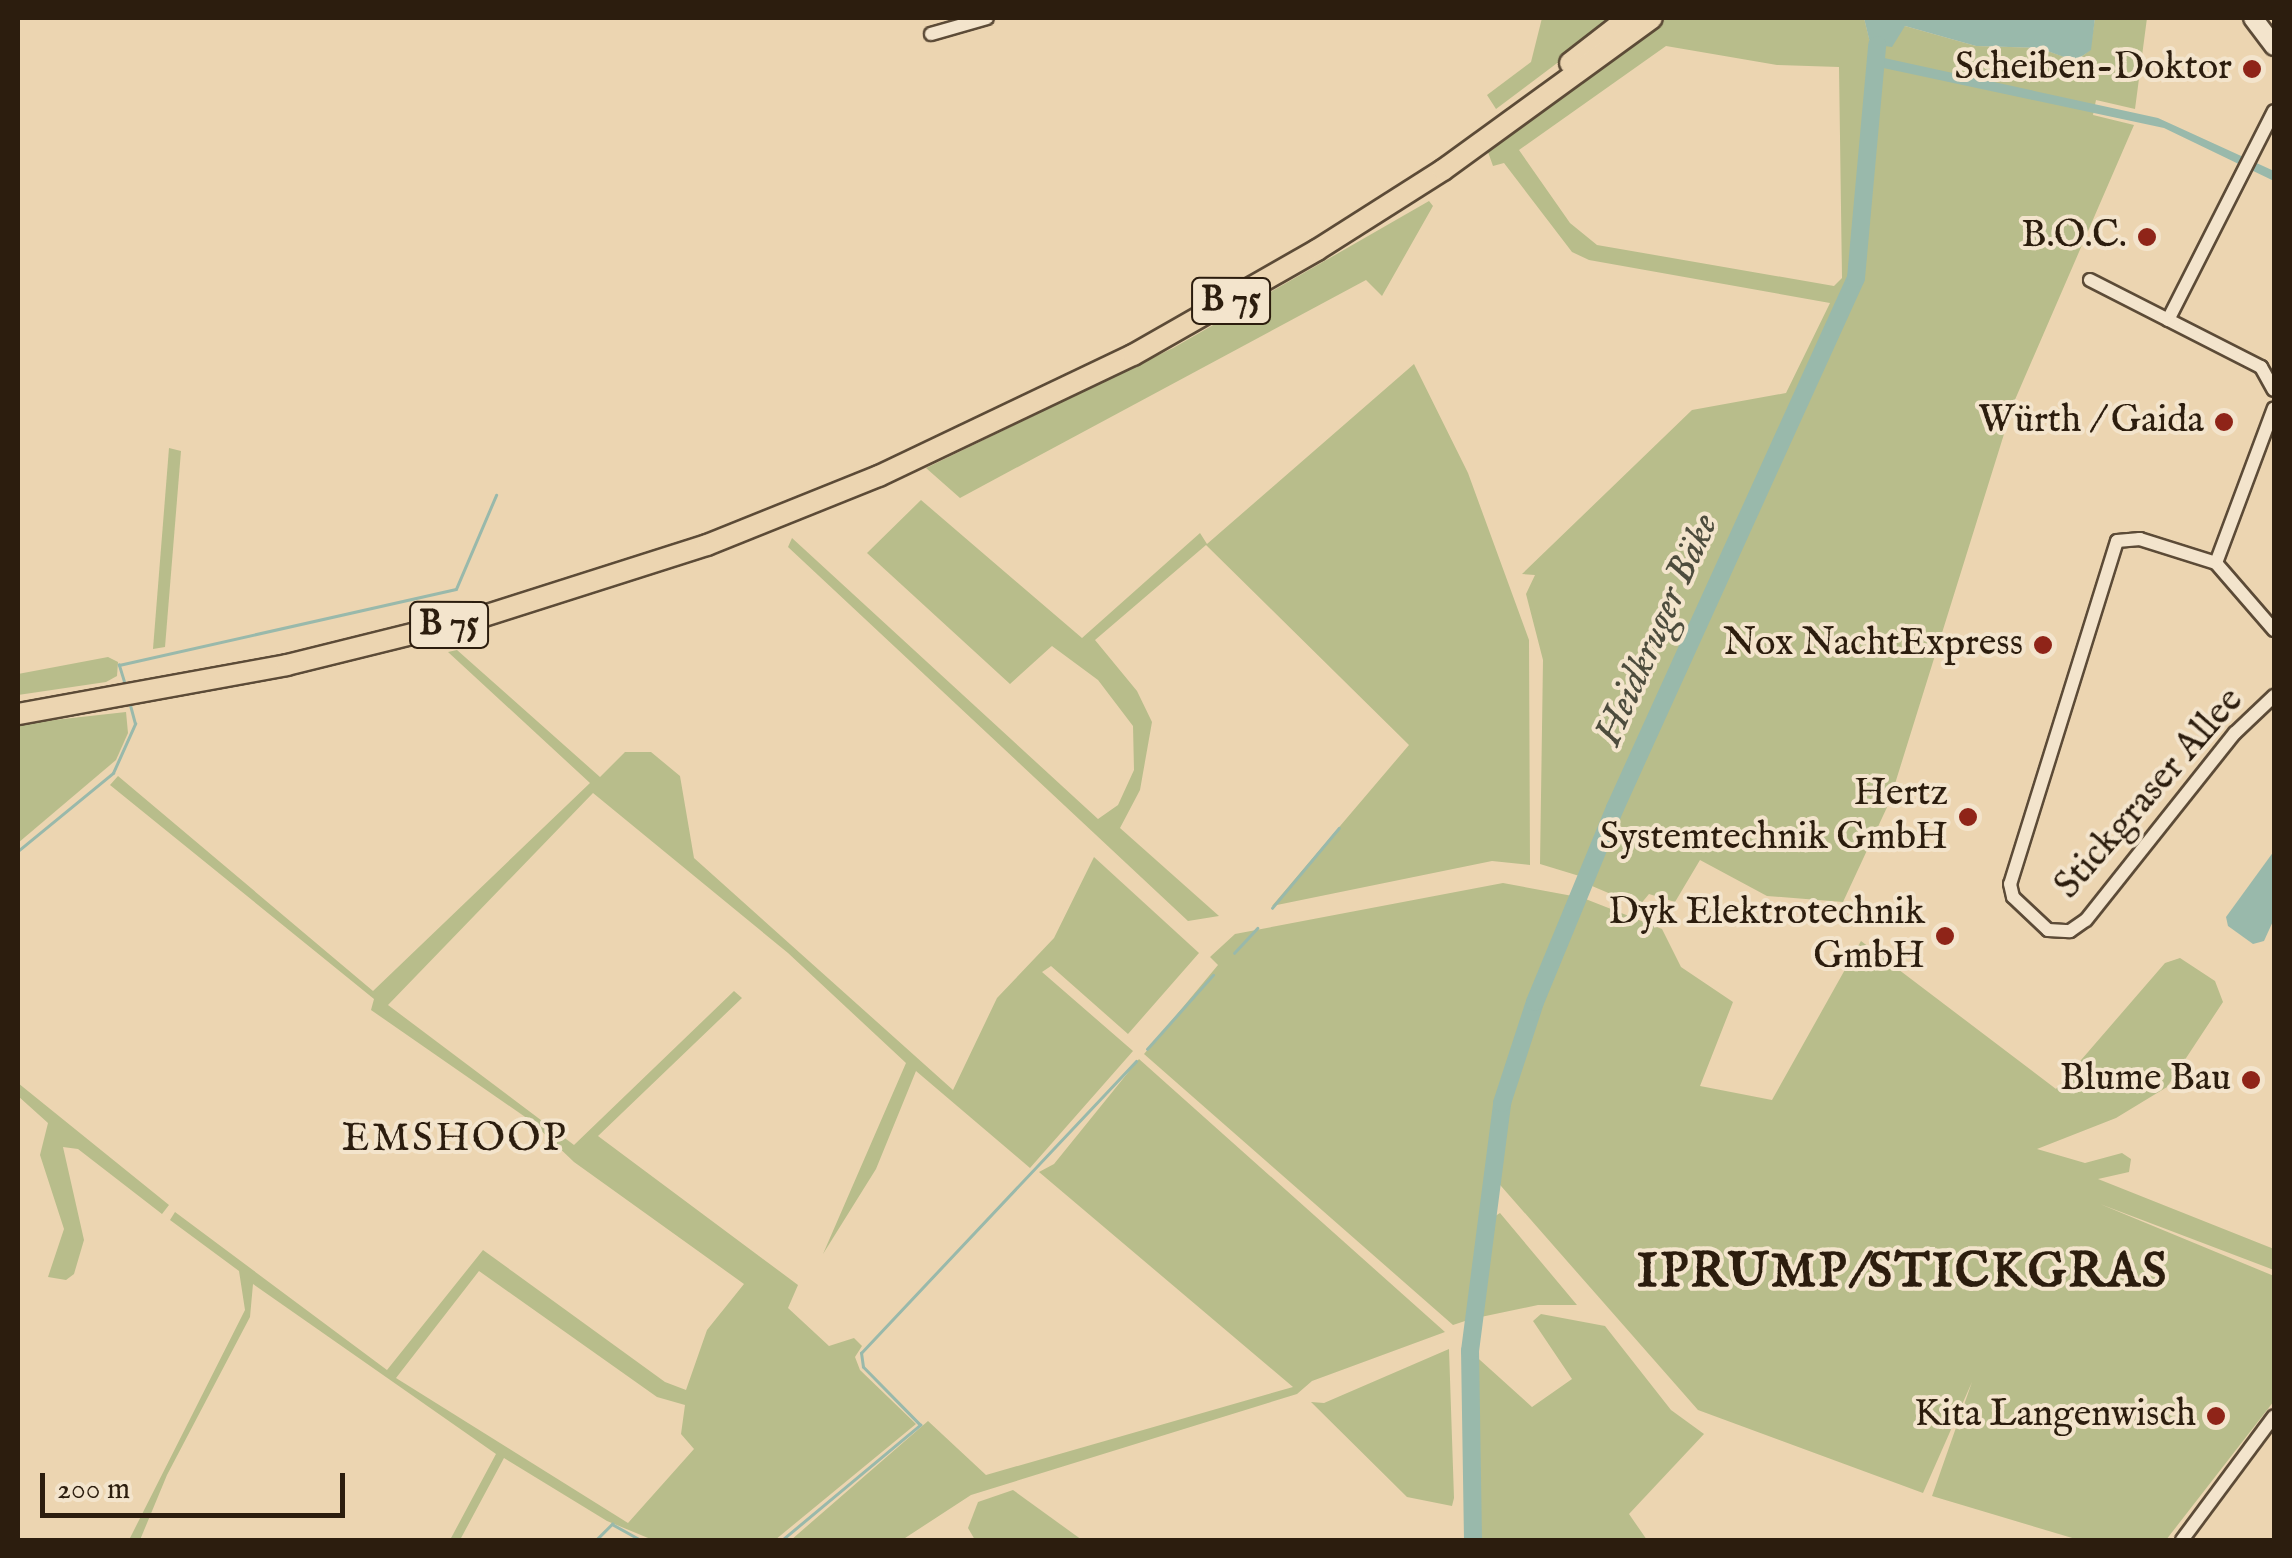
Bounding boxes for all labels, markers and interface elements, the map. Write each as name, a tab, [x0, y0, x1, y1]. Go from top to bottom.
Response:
place label: Scheiben-Doktor	[1955, 46, 2232, 92]
marker: Scheiben-Doktor	[2241, 58, 2263, 80]
place label: B.O.C.	[2021, 214, 2127, 260]
marker: B.O.C.	[2136, 226, 2158, 248]
road number: B 75	[1191, 271, 1271, 331]
place label: Würth / Gaida	[1978, 399, 2204, 445]
marker: Würth / Gaida	[2213, 411, 2235, 433]
water label: Heidkruger Bäke	[1586, 507, 1730, 753]
road number: B 75	[409, 595, 489, 655]
place label: Nox NachtExpress	[1723, 622, 2023, 668]
marker: Nox NachtExpress	[2032, 634, 2054, 656]
street label: Stickgraser Allee	[2046, 679, 2254, 909]
place label: Hertz Systemtechnik GmbH	[1599, 772, 1948, 862]
marker: Hertz Systemtechnik GmbH	[1957, 806, 1979, 828]
place label: Dyk Elektrotechnik GmbH	[1608, 891, 1925, 981]
marker: Dyk Elektrotechnik GmbH	[1934, 925, 1956, 947]
place label: Blume Bau	[2060, 1057, 2231, 1103]
marker: Blume Bau	[2240, 1069, 2262, 1091]
district label: EMSHOOP	[342, 1116, 568, 1164]
district label: IPRUMP/STICKGRAS	[1637, 1245, 2169, 1303]
place label: Kita Langenwisch	[1914, 1393, 2196, 1439]
marker: Kita Langenwisch	[2205, 1405, 2227, 1427]
scale bar	[45, 1453, 350, 1515]
text: 200 m	[57, 1471, 130, 1509]

